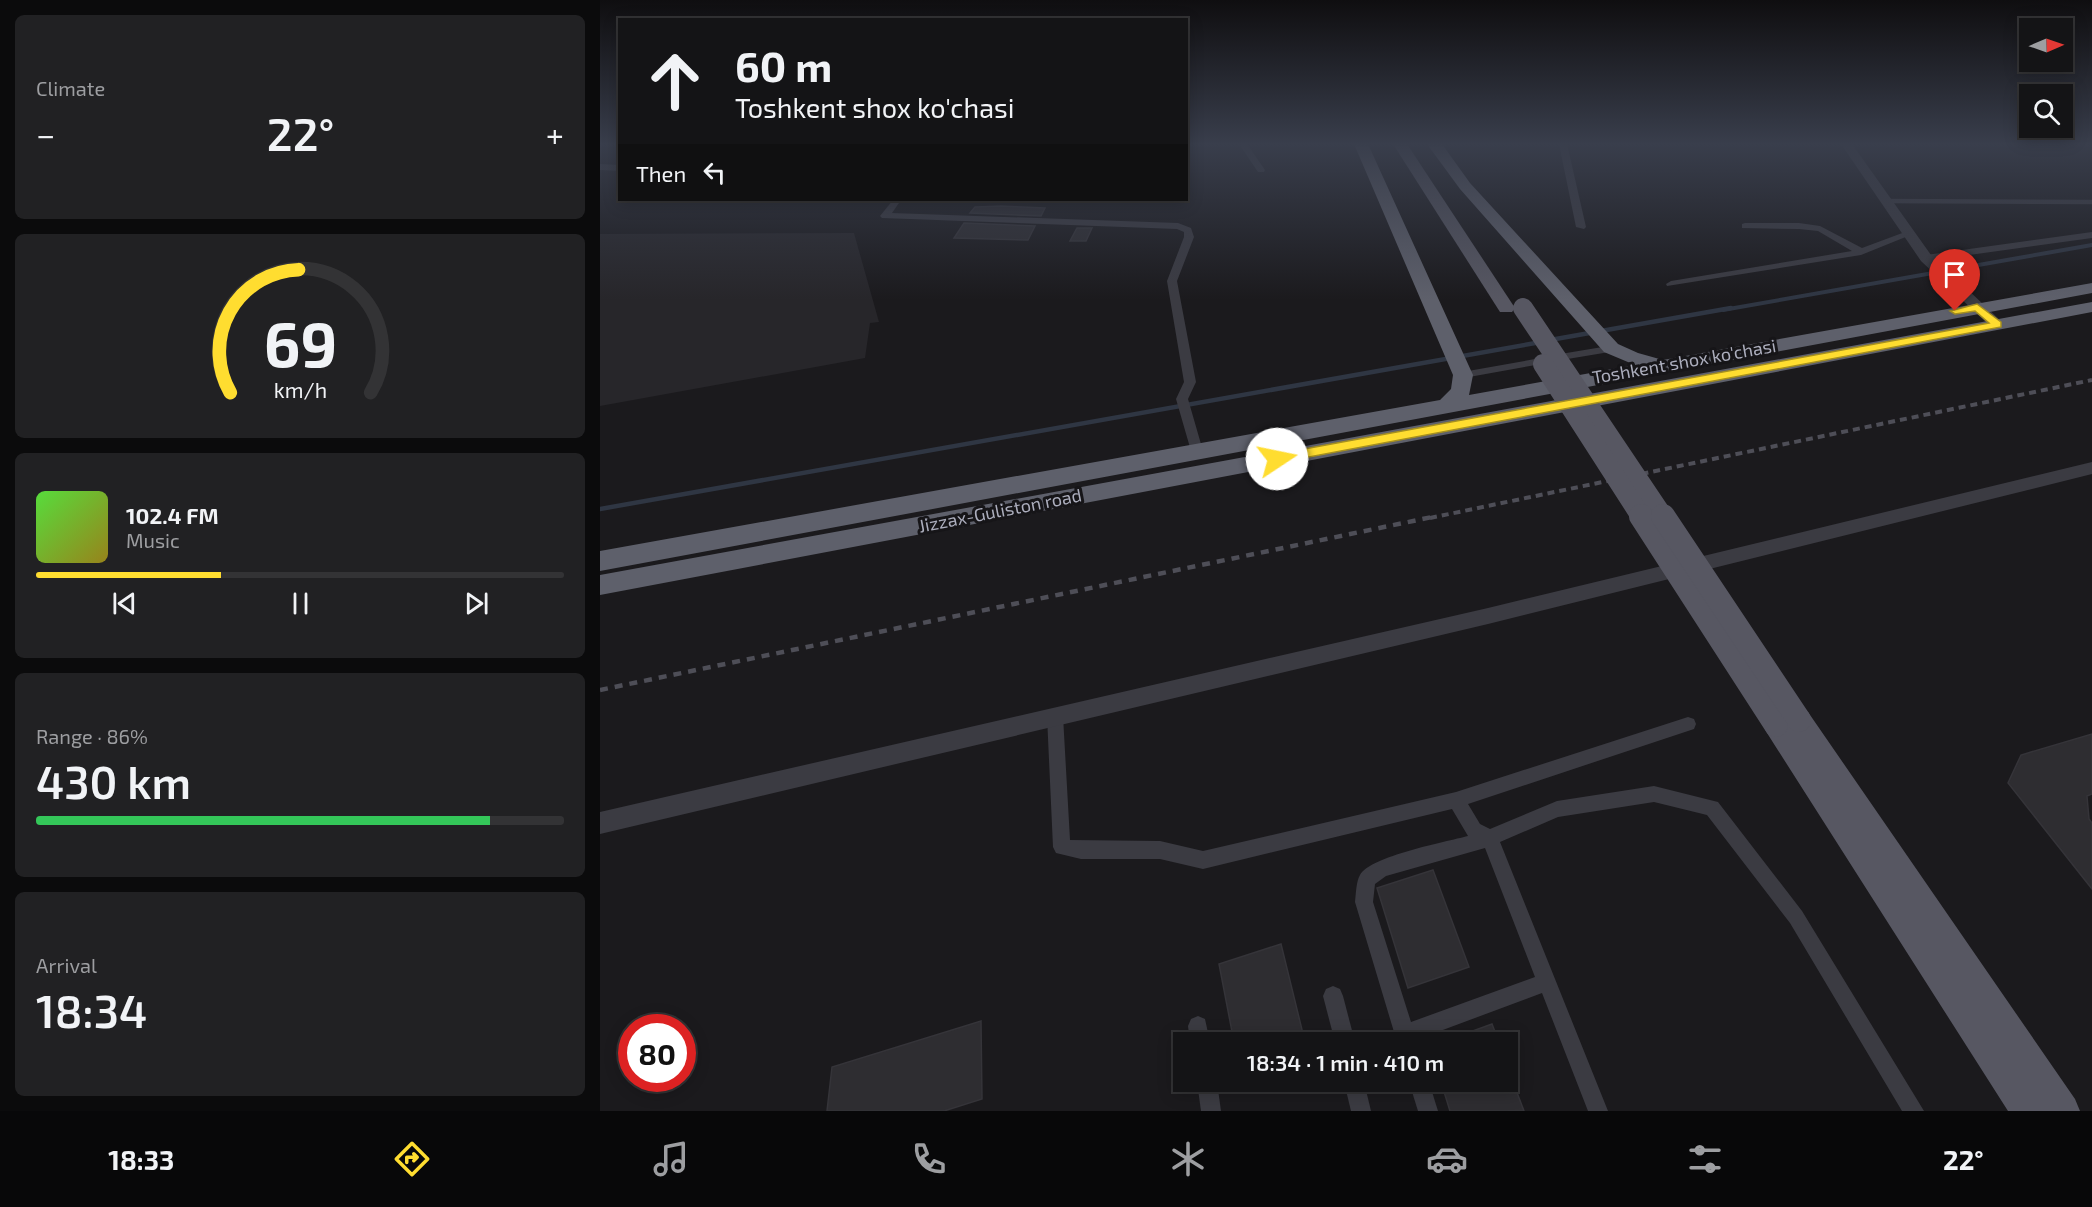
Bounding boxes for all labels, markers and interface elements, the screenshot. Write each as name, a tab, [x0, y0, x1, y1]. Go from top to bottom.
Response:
north arrow	[2019, 18, 2073, 72]
map controls	[2019, 18, 2073, 138]
text: 60 m	[735, 40, 832, 90]
icon: ahead	[636, 42, 714, 120]
text: Climate	[36, 76, 105, 100]
button: search	[2019, 84, 2073, 138]
text: Toshkent shox ko'chasi	[735, 91, 1014, 123]
text: 22°	[267, 106, 334, 160]
text: −	[36, 114, 55, 154]
text: +	[546, 114, 564, 154]
icon: left	[698, 156, 731, 189]
text: Then	[636, 160, 686, 186]
pin	[1929, 249, 1980, 311]
icon: arrive	[1938, 258, 1971, 291]
text: 69	[263, 305, 337, 380]
street label: Toshkent shox ko'chasi	[1590, 334, 1778, 388]
text: km/h	[273, 378, 327, 403]
position arrow	[1245, 427, 1309, 491]
street label: Jizzax-Guliston road	[917, 483, 1083, 537]
text: 102.4 FM	[126, 502, 219, 528]
text: Music	[126, 528, 180, 552]
icon: previous	[108, 587, 141, 620]
icon: pause	[284, 587, 317, 620]
icon: next	[460, 587, 493, 620]
text: Range · 86%	[36, 724, 148, 748]
text: 430 km	[36, 754, 191, 808]
text: Arrival	[36, 953, 97, 977]
text: 18:34	[36, 983, 147, 1037]
speed limit sign: 80	[618, 1014, 696, 1092]
text: 18:34 · 1 min · 410 m	[1247, 1049, 1444, 1075]
icon: directions	[391, 1138, 433, 1180]
icon: music	[650, 1138, 692, 1180]
icon: phone	[908, 1138, 950, 1180]
icon: climate	[1167, 1138, 1209, 1180]
icon: car	[1426, 1138, 1468, 1180]
icon: filters	[1684, 1138, 1726, 1180]
text: 18:33	[108, 1143, 174, 1175]
text: 22°	[1943, 1143, 1984, 1175]

